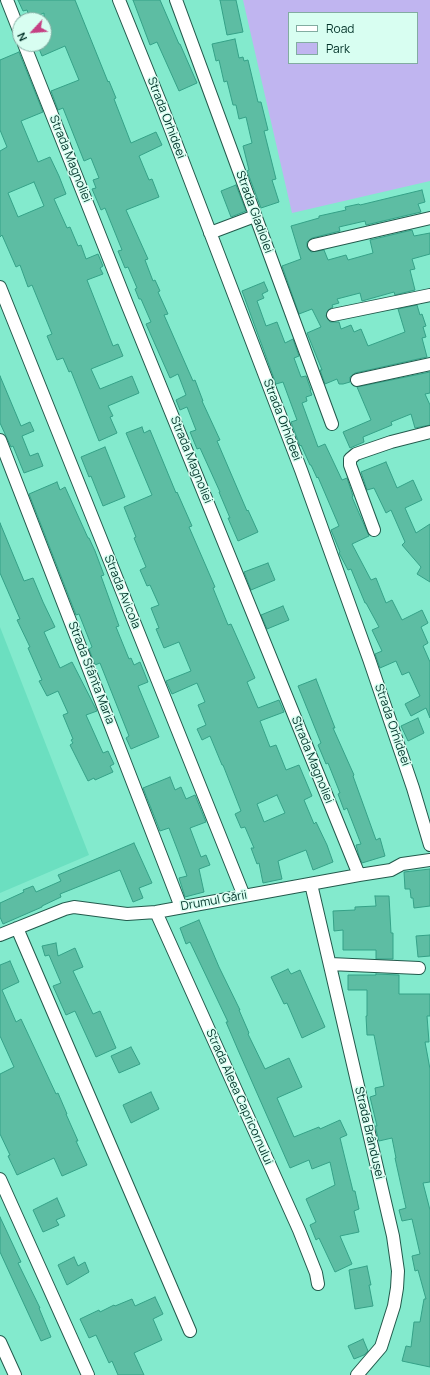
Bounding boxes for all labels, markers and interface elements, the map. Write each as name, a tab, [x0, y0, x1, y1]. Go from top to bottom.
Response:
north arrow	[12, 12, 52, 52]
legend	[288, 12, 418, 64]
text: Road	[326, 20, 354, 37]
text: N	[13, 30, 30, 44]
text: Park	[326, 40, 350, 57]
street label: Strada Orhideei	[144, 75, 188, 161]
street label: Strada Magnoliei	[46, 113, 94, 205]
street label: Strada Gladiolei	[232, 169, 276, 255]
street label: Strada Orhideei	[260, 377, 304, 463]
street label: Strada Magnoliei	[167, 414, 215, 506]
street label: Strada Avicola	[101, 553, 143, 631]
street label: Strada Sfânta Maria	[65, 620, 117, 726]
street label: Strada Orhideei	[371, 682, 413, 768]
street label: Strada Magnoliei	[288, 714, 336, 806]
street label: Drumul Gării	[180, 888, 248, 914]
street label: Strada Aleea Capricornului	[203, 1027, 275, 1167]
street label: Strada Brândușei	[351, 1085, 387, 1181]

